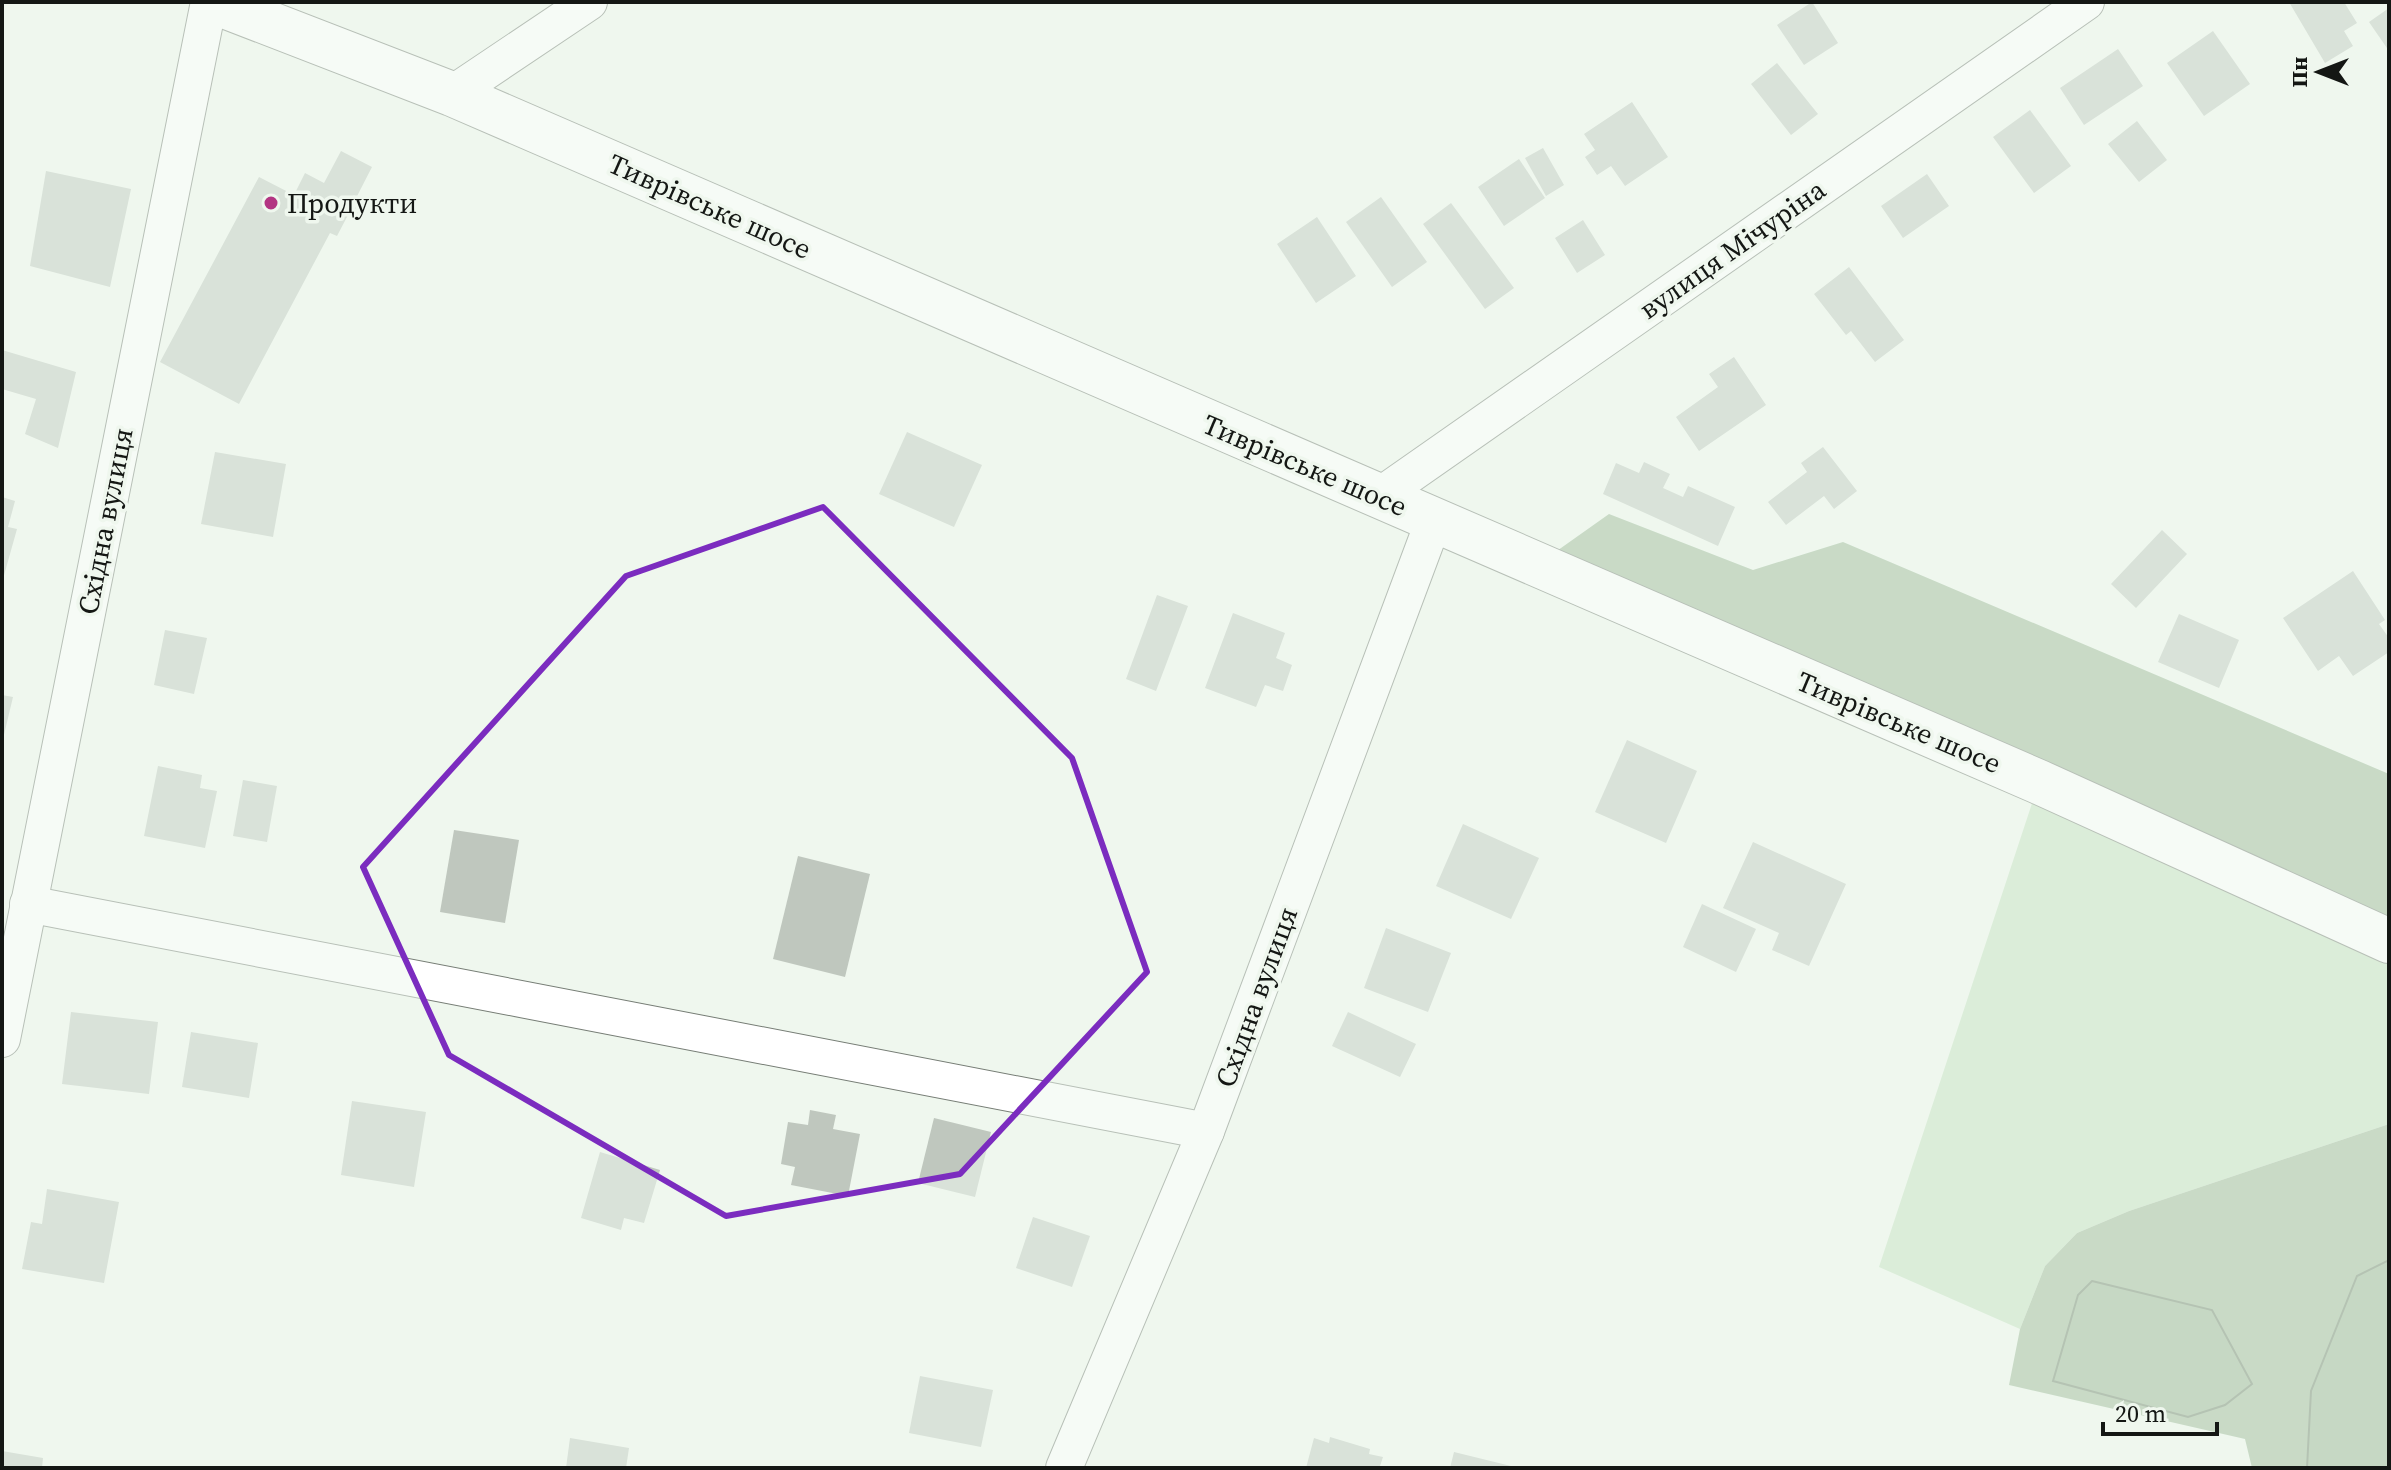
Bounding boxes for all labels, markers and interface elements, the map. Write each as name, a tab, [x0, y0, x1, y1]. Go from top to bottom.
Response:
north arrow	[2279, 32, 2359, 112]
text: Пн	[2284, 57, 2314, 87]
street label: Тиврівське шосе	[603, 144, 817, 268]
street label: вулиця Мічуріна	[1631, 170, 1833, 328]
place label: Продукти	[287, 184, 417, 222]
marker: Продукти	[262, 194, 280, 212]
street label: Тиврівське шосе	[1197, 405, 1413, 525]
street label: Східна вулиця	[68, 425, 142, 617]
street label: Тиврівське шосе	[1791, 662, 2007, 782]
street label: Східна вулиця	[1206, 902, 1306, 1092]
scale bar	[2103, 1386, 2217, 1436]
text: 20 m	[2115, 1397, 2166, 1430]

